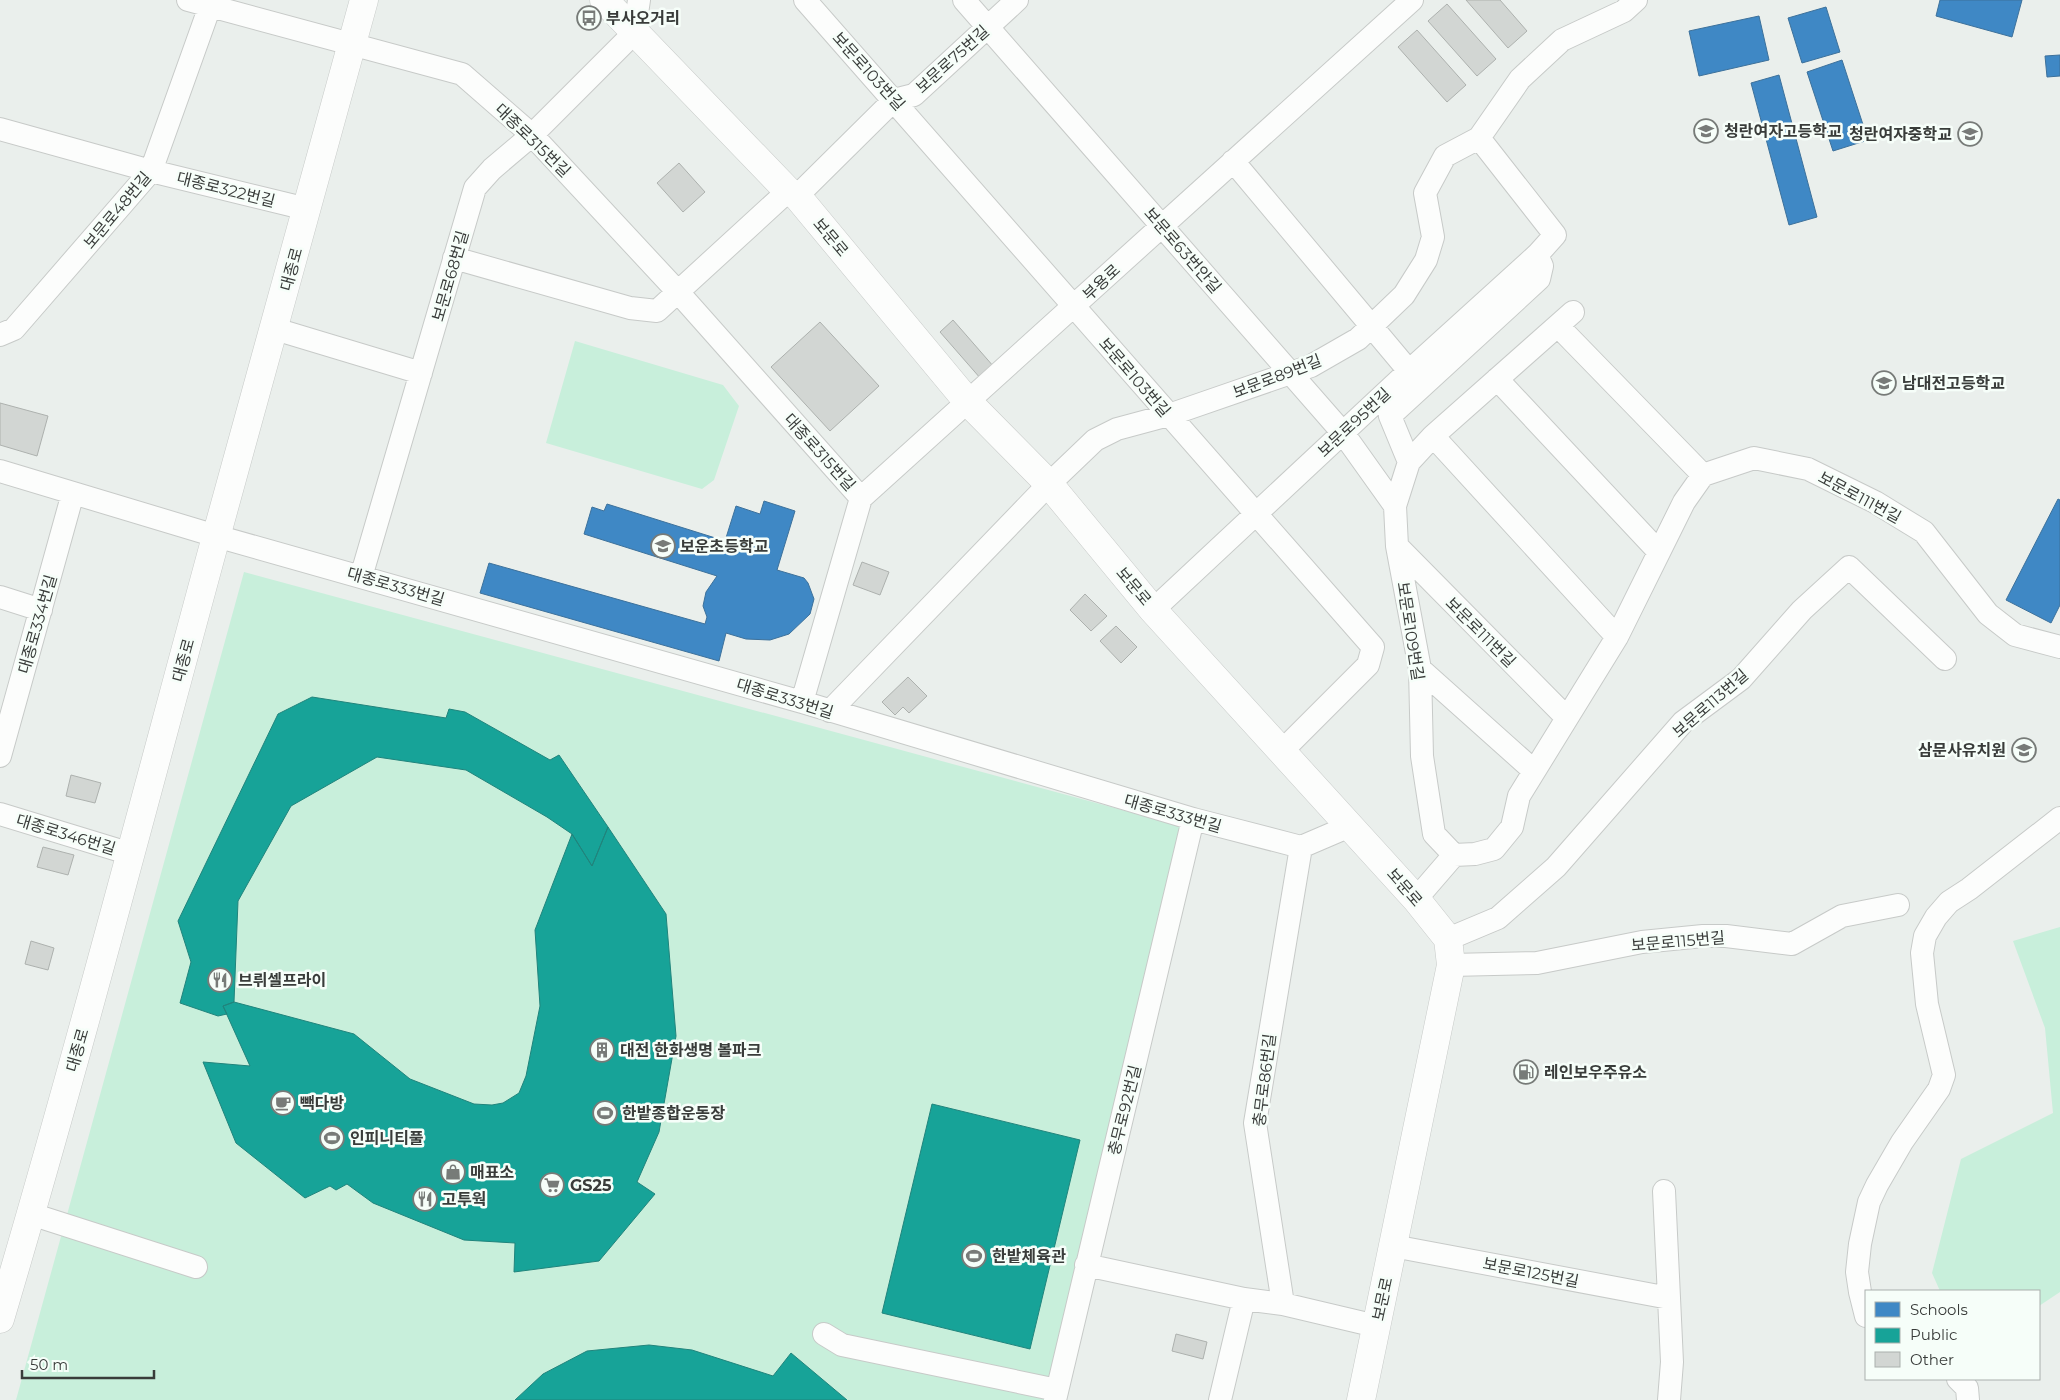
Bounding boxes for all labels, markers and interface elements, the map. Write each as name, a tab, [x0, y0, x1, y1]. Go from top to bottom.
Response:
bus stop icon: 부사오거리	[576, 5, 602, 31]
place label: 부사오거리	[606, 9, 680, 28]
street label: 보문로75번길	[912, 22, 993, 97]
street label: 보문로103번길	[828, 28, 909, 114]
street label: 대종로315번길	[491, 100, 574, 181]
school or university icon: 청란여자고등학교	[1693, 118, 1719, 144]
school or university icon: 청란여자중학교	[1957, 121, 1983, 147]
place label: 청란여자고등학교	[1724, 122, 1842, 141]
place label: 청란여자중학교	[1849, 125, 1952, 144]
street label: 보문로48번길	[80, 168, 155, 253]
street label: 대종로322번길	[175, 168, 277, 211]
street label: 보문로63번안길	[1140, 204, 1225, 297]
street label: 보문로	[809, 214, 852, 261]
street label: 보문로68번길	[428, 229, 473, 324]
street label: 대종로	[277, 245, 306, 293]
street label: 부용로	[1079, 260, 1124, 304]
street label: 보문로103번길	[1095, 334, 1174, 421]
street label: 보문로89번길	[1230, 351, 1324, 402]
school or university icon: 남대전고등학교	[1871, 370, 1897, 396]
place label: 남대전고등학교	[1902, 374, 2005, 393]
street label: 보문로95번길	[1314, 384, 1395, 461]
street label: 대종로315번길	[780, 410, 859, 495]
street label: 보문로111번길	[1815, 468, 1904, 527]
school or university icon: 보운초등학교	[650, 533, 676, 559]
place label: 보운초등학교	[680, 537, 769, 556]
street label: 대종로333번길	[345, 563, 447, 609]
street label: 보문로	[1112, 563, 1155, 610]
street label: 대종로334번길	[14, 572, 61, 676]
street label: 보문로109번길	[1393, 580, 1428, 682]
street label: 보문로111번길	[1442, 593, 1520, 671]
street label: 대종로	[169, 636, 198, 684]
street label: 보문로113번길	[1669, 665, 1752, 741]
street label: 대종로333번길	[734, 675, 836, 722]
school or university icon: 삼문사유치원	[2011, 737, 2037, 763]
place label: 삼문사유치원	[1918, 741, 2006, 760]
street label: 대종로333번길	[1122, 790, 1224, 836]
street label: 대종로346번길	[14, 810, 118, 859]
street label: 보문로	[1383, 864, 1426, 910]
street label: 보문로115번길	[1630, 928, 1726, 955]
restaurant icon: 브뤼셀프라이	[207, 967, 233, 993]
place label: 브뤼셀프라이	[238, 971, 326, 990]
street label: 대종로	[62, 1026, 93, 1074]
street label: 충무로86번길	[1249, 1032, 1280, 1128]
building icon: 대전 한화생명 볼파크	[589, 1037, 615, 1063]
place label: 대전 한화생명 볼파크	[620, 1041, 762, 1060]
fuel station icon: 레인보우주유소	[1513, 1059, 1539, 1085]
street label: 충무로92번길	[1104, 1063, 1145, 1157]
place label: 레인보우주유소	[1544, 1063, 1647, 1082]
cafe icon: 빽다방	[270, 1090, 296, 1116]
place label: 빽다방	[300, 1094, 344, 1113]
sports icon: 한밭종합운동장	[592, 1100, 618, 1126]
place label: 한밭종합운동장	[622, 1104, 725, 1123]
sports icon: 인피니티풀	[319, 1125, 345, 1151]
place label: 인피니티풀	[350, 1129, 424, 1148]
shop icon: 매표소	[440, 1159, 466, 1185]
place label: 매표소	[470, 1163, 514, 1182]
supermarket icon: GS25	[539, 1172, 565, 1198]
place label: GS25	[570, 1176, 612, 1195]
restaurant icon: 고투웍	[412, 1186, 438, 1212]
place label: 고투웍	[442, 1190, 486, 1209]
sports icon: 한밭체육관	[961, 1243, 987, 1269]
place label: 한밭체육관	[992, 1247, 1066, 1266]
street label: 보문로125번길	[1481, 1254, 1581, 1291]
street label: 보문로	[1369, 1275, 1396, 1323]
legend	[1865, 1290, 2040, 1380]
text: Schools	[1910, 1300, 1968, 1319]
text: Public	[1910, 1325, 1958, 1344]
scale bar	[22, 1348, 155, 1380]
text: Other	[1910, 1350, 1954, 1369]
text: 50 m	[30, 1355, 68, 1374]

